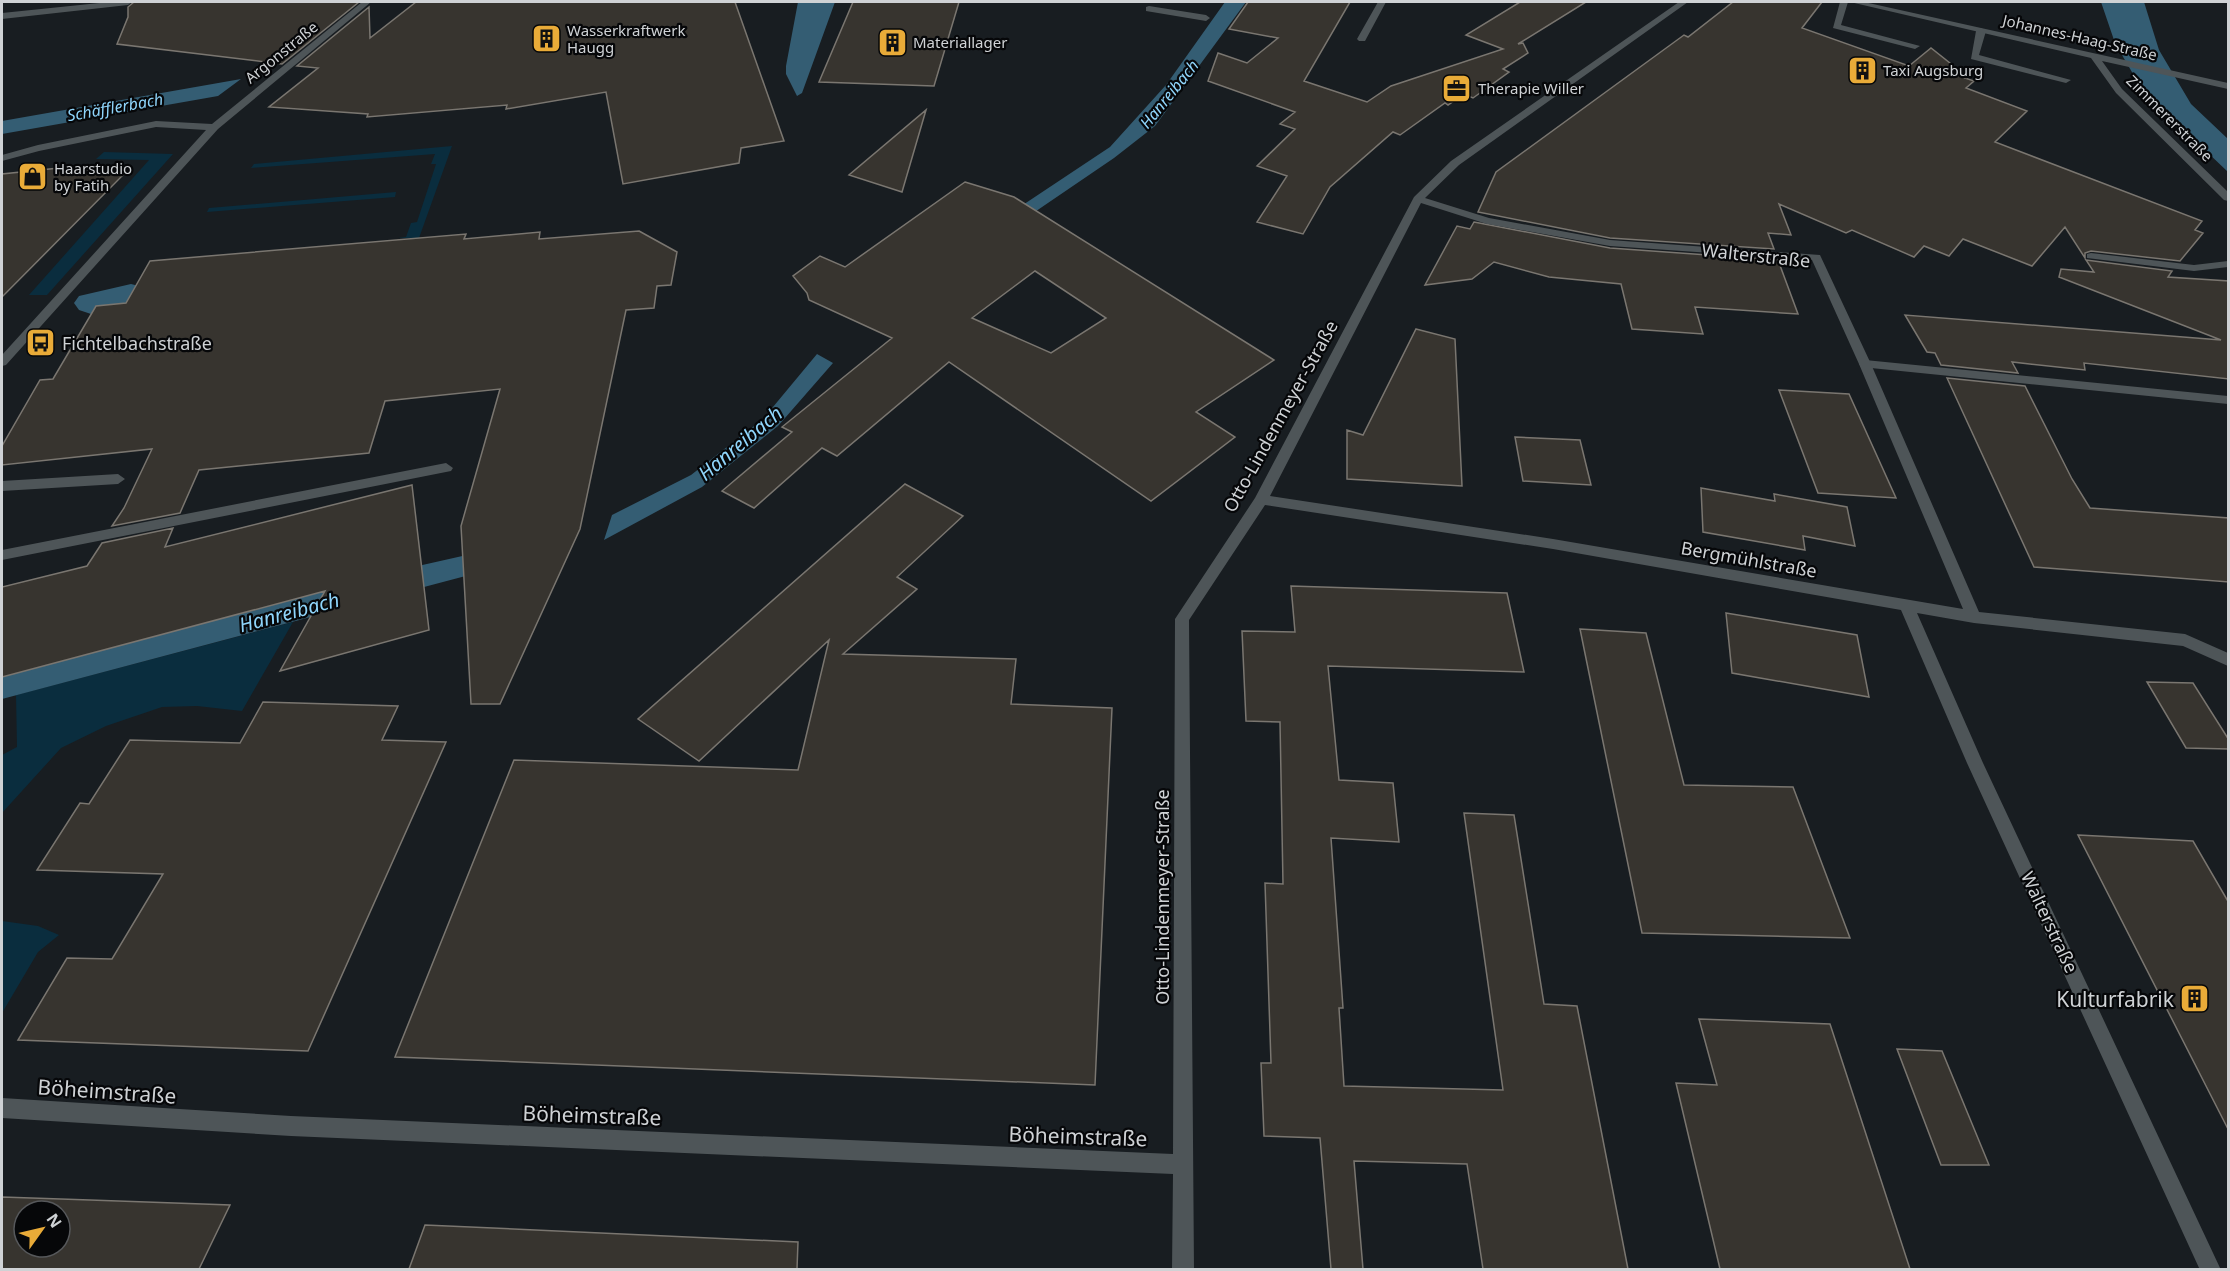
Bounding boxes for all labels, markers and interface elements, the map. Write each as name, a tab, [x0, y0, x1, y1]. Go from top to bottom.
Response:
street label: Johannes-Haag-Straße	[1999, 9, 2159, 64]
street label: Argonstraße	[240, 17, 322, 87]
place label: Wasserkraftwerk Haugg	[567, 20, 685, 57]
building icon: Wasserkraftwerk Haugg	[530, 23, 562, 55]
building icon: Materiallager	[876, 26, 908, 58]
place label: Materiallager	[913, 32, 1007, 52]
building icon: Taxi Augsburg	[1846, 54, 1878, 86]
water label: Hanreibach	[1135, 55, 1203, 133]
place label: Taxi Augsburg	[1883, 60, 1983, 80]
street label: Zimmererstraße	[2122, 70, 2218, 166]
office icon: Therapie Willer	[1441, 72, 1473, 104]
place label: Therapie Willer	[1478, 78, 1584, 98]
water label: Schäfflerbach	[65, 88, 165, 126]
place label: Haarstudio by Fatih	[54, 158, 132, 195]
shop icon: Haarstudio by Fatih	[17, 161, 49, 193]
street label: Walterstraße	[1701, 237, 1811, 273]
street label: Otto-Lindenmeyer-Straße	[1217, 316, 1343, 516]
bus stop icon: Fichtelbachstraße	[25, 327, 57, 359]
place label: Fichtelbachstraße	[62, 331, 212, 355]
water label: Hanreibach	[692, 400, 788, 486]
street label: Bergmühlstraße	[1679, 535, 1819, 583]
water label: Hanreibach	[236, 586, 342, 638]
street label: Otto-Lindenmeyer-Straße	[1150, 789, 1174, 1005]
street label: Walterstraße	[2016, 868, 2084, 976]
building icon: Kulturfabrik	[2179, 983, 2211, 1015]
place label: Kulturfabrik	[2056, 985, 2175, 1013]
street label: Böheimstraße	[37, 1072, 177, 1110]
street label: Böheimstraße	[522, 1099, 662, 1131]
street label: Böheimstraße	[1008, 1120, 1148, 1152]
north arrow	[12, 1199, 72, 1259]
text: N	[42, 1209, 67, 1232]

